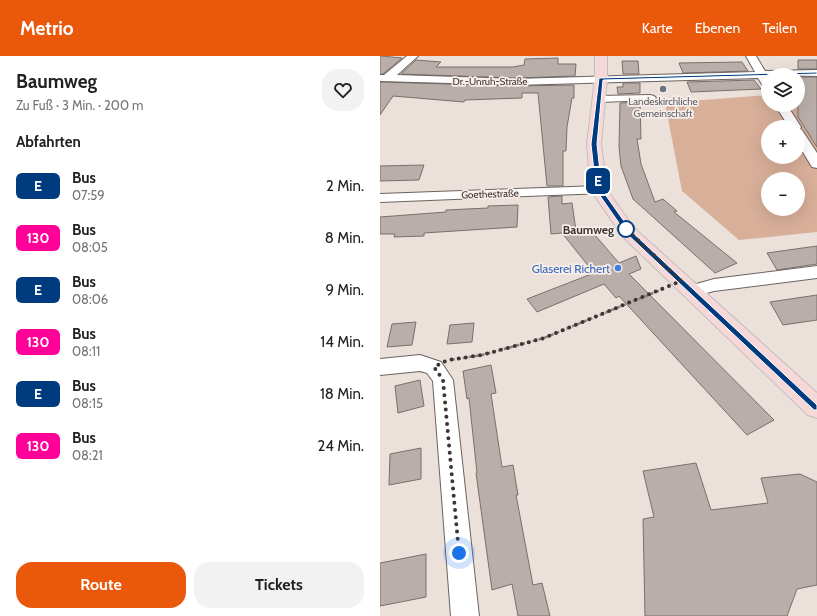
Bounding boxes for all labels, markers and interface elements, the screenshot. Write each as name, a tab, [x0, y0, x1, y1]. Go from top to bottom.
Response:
text: Metrio	[20, 17, 74, 40]
text: Karte	[642, 19, 673, 37]
text: Ebenen	[695, 19, 740, 37]
text: Teilen	[762, 19, 797, 37]
map controls	[761, 68, 805, 216]
button: layers	[761, 68, 805, 112]
button: heart	[322, 69, 364, 111]
text: Baumweg	[16, 70, 97, 93]
street label: Dr.-Unruh-Straße	[453, 75, 527, 88]
marker: Landeskirchliche Gemeinschaft	[658, 84, 668, 94]
place label: Landeskirchliche Gemeinschaft	[628, 95, 698, 120]
text: Zu Fuß · 3 Min. · 200 m	[16, 97, 143, 113]
button: +	[761, 120, 805, 164]
text: Abfahrten	[16, 133, 81, 151]
line badge: E	[585, 168, 611, 194]
text: Bus	[72, 169, 96, 187]
text: E	[594, 172, 602, 190]
button: −	[761, 172, 805, 216]
text: E	[34, 177, 42, 195]
text: 2 Min.	[326, 177, 364, 195]
text: 07:59	[72, 187, 105, 203]
street label: Goethestraße	[461, 187, 519, 201]
marker: Baumweg	[617, 220, 635, 238]
text: Bus	[72, 221, 96, 239]
place label: Baumweg	[563, 222, 614, 237]
text: 130	[27, 229, 49, 247]
text: 8 Min.	[325, 229, 364, 247]
text: 08:05	[72, 239, 108, 255]
place label: Glaserei Richert	[532, 261, 610, 276]
marker: Glaserei Richert	[613, 263, 623, 273]
text: Bus	[72, 273, 96, 291]
text: E	[34, 281, 42, 299]
text: 9 Min.	[325, 281, 364, 299]
text: 08:06	[72, 291, 108, 307]
text: Bus	[72, 325, 96, 343]
text: 130	[27, 333, 49, 351]
text: 14 Min.	[320, 333, 364, 351]
text: 08:11	[72, 343, 100, 359]
text: Bus	[72, 377, 96, 395]
text: E	[34, 385, 42, 403]
text: 18 Min.	[320, 385, 364, 403]
text: 08:15	[72, 395, 103, 411]
text: Bus	[72, 429, 96, 447]
text: 130	[27, 437, 49, 455]
text: 24 Min.	[317, 437, 364, 455]
text: 08:21	[72, 447, 103, 463]
your location	[449, 543, 469, 563]
button: Route	[16, 562, 186, 608]
button: Tickets	[194, 562, 364, 608]

